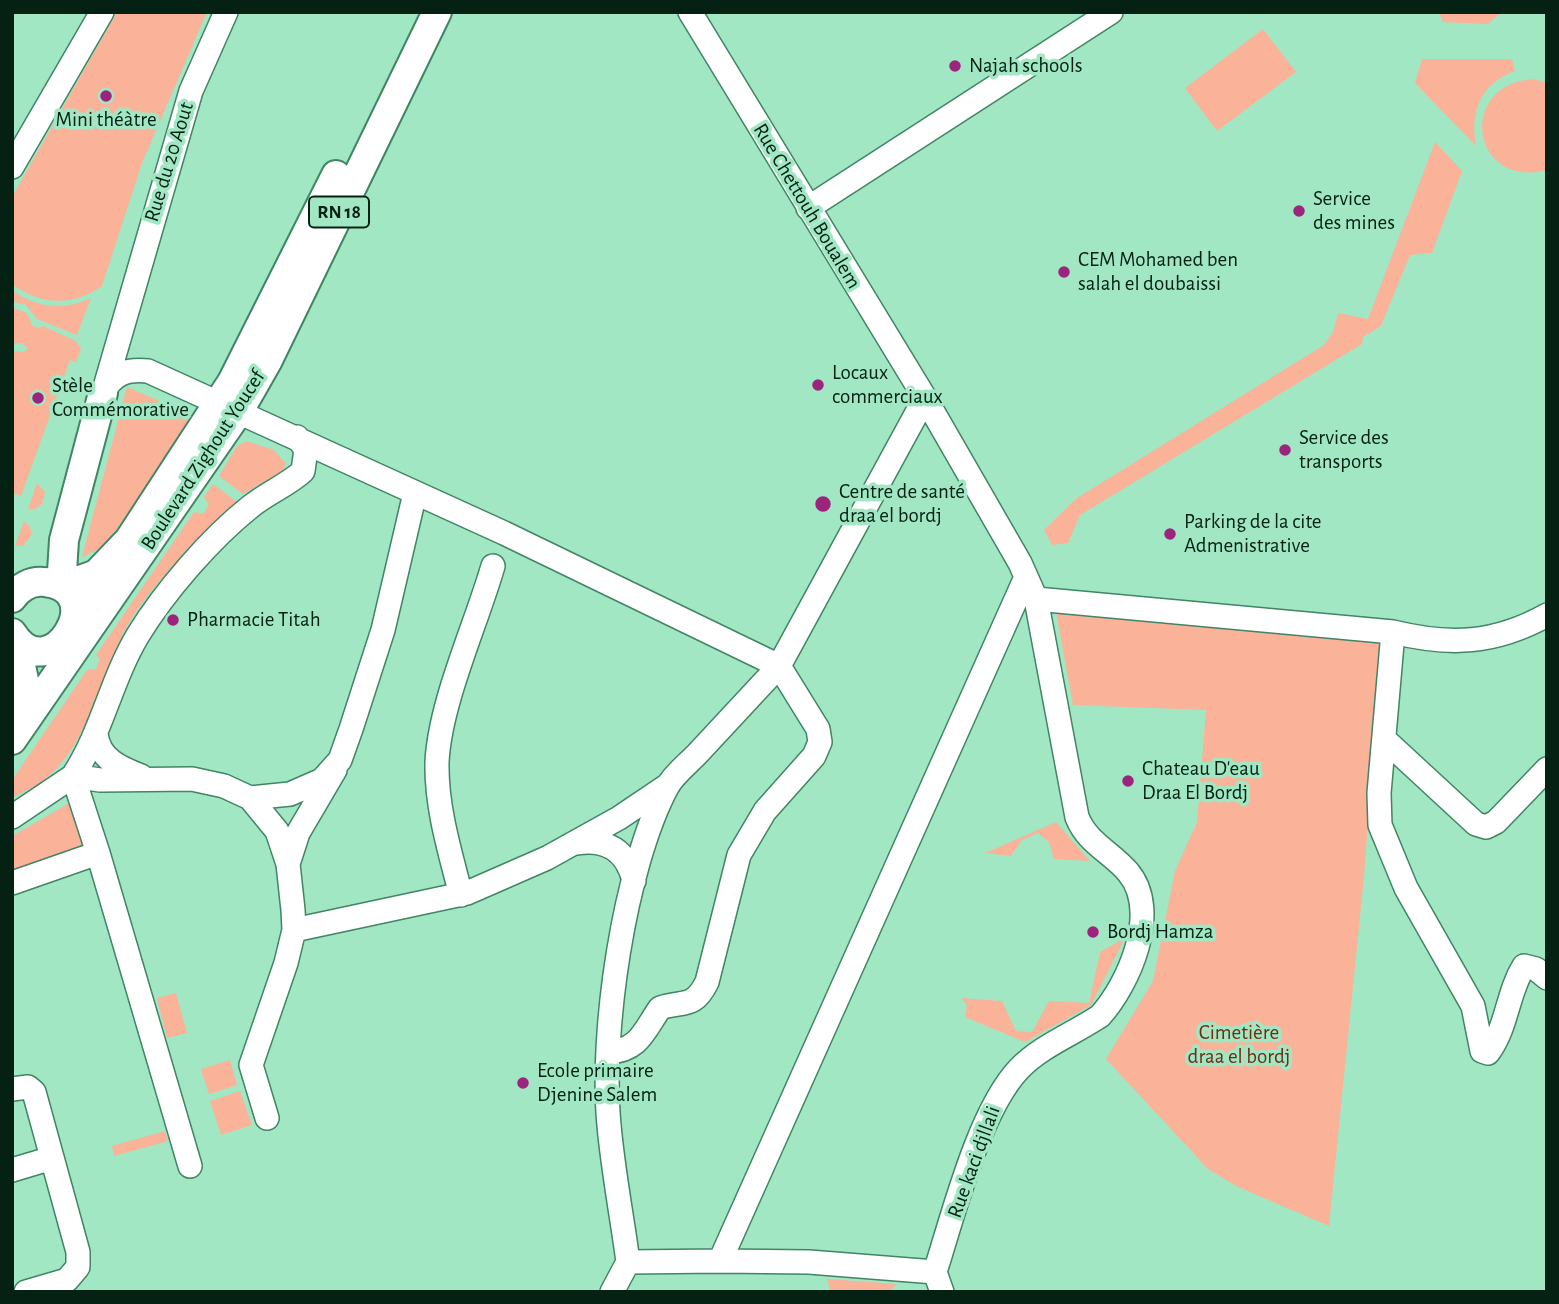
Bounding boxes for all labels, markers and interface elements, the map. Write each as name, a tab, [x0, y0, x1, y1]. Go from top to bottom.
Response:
place label: Najah schools	[969, 53, 1083, 79]
marker: Najah schools	[947, 58, 963, 74]
marker: Mini théàtre	[98, 88, 114, 104]
street label: Rue du 20 Aout	[139, 99, 199, 225]
place label: Mini théàtre	[55, 107, 157, 133]
street label: Rue Chettouh Boualem	[748, 119, 866, 293]
place label: Service des mines	[1313, 186, 1395, 236]
road number: RN 18	[309, 196, 369, 228]
marker: Service des mines	[1291, 203, 1307, 219]
place label: CEM Mohamed ben salah el doubaissi	[1078, 247, 1238, 297]
marker: CEM Mohamed ben salah el doubaissi	[1056, 264, 1072, 280]
place label: Locaux commerciaux	[832, 360, 943, 410]
street label: Boulevard Zighout Youcef	[135, 365, 271, 555]
place label: Stèle Commémorative	[52, 373, 189, 423]
marker: Locaux commerciaux	[810, 377, 826, 393]
marker: Stèle Commémorative	[30, 390, 46, 406]
place label: Service des transports	[1299, 425, 1389, 475]
marker: Service des transports	[1277, 442, 1293, 458]
place label: Centre de santé draa el bordj	[839, 479, 965, 529]
marker: Centre de santé draa el bordj	[813, 494, 833, 514]
place label: Parking de la cite Admenistrative	[1184, 509, 1321, 559]
marker: Parking de la cite Admenistrative	[1162, 526, 1178, 542]
place label: Pharmacie Titah	[187, 607, 321, 633]
marker: Pharmacie Titah	[165, 612, 181, 628]
place label: Chateau D'eau Draa El Bordj	[1142, 756, 1260, 806]
marker: Chateau D'eau Draa El Bordj	[1120, 773, 1136, 789]
place label: Bordj Hamza	[1107, 919, 1213, 945]
marker: Bordj Hamza	[1085, 924, 1101, 940]
park label: Cimetière draa el bordj	[1188, 1020, 1290, 1070]
place label: Ecole primaire Djenine Salem	[537, 1058, 657, 1108]
marker: Ecole primaire Djenine Salem	[515, 1075, 531, 1091]
street label: Rue kaci djllali	[942, 1103, 1006, 1221]

